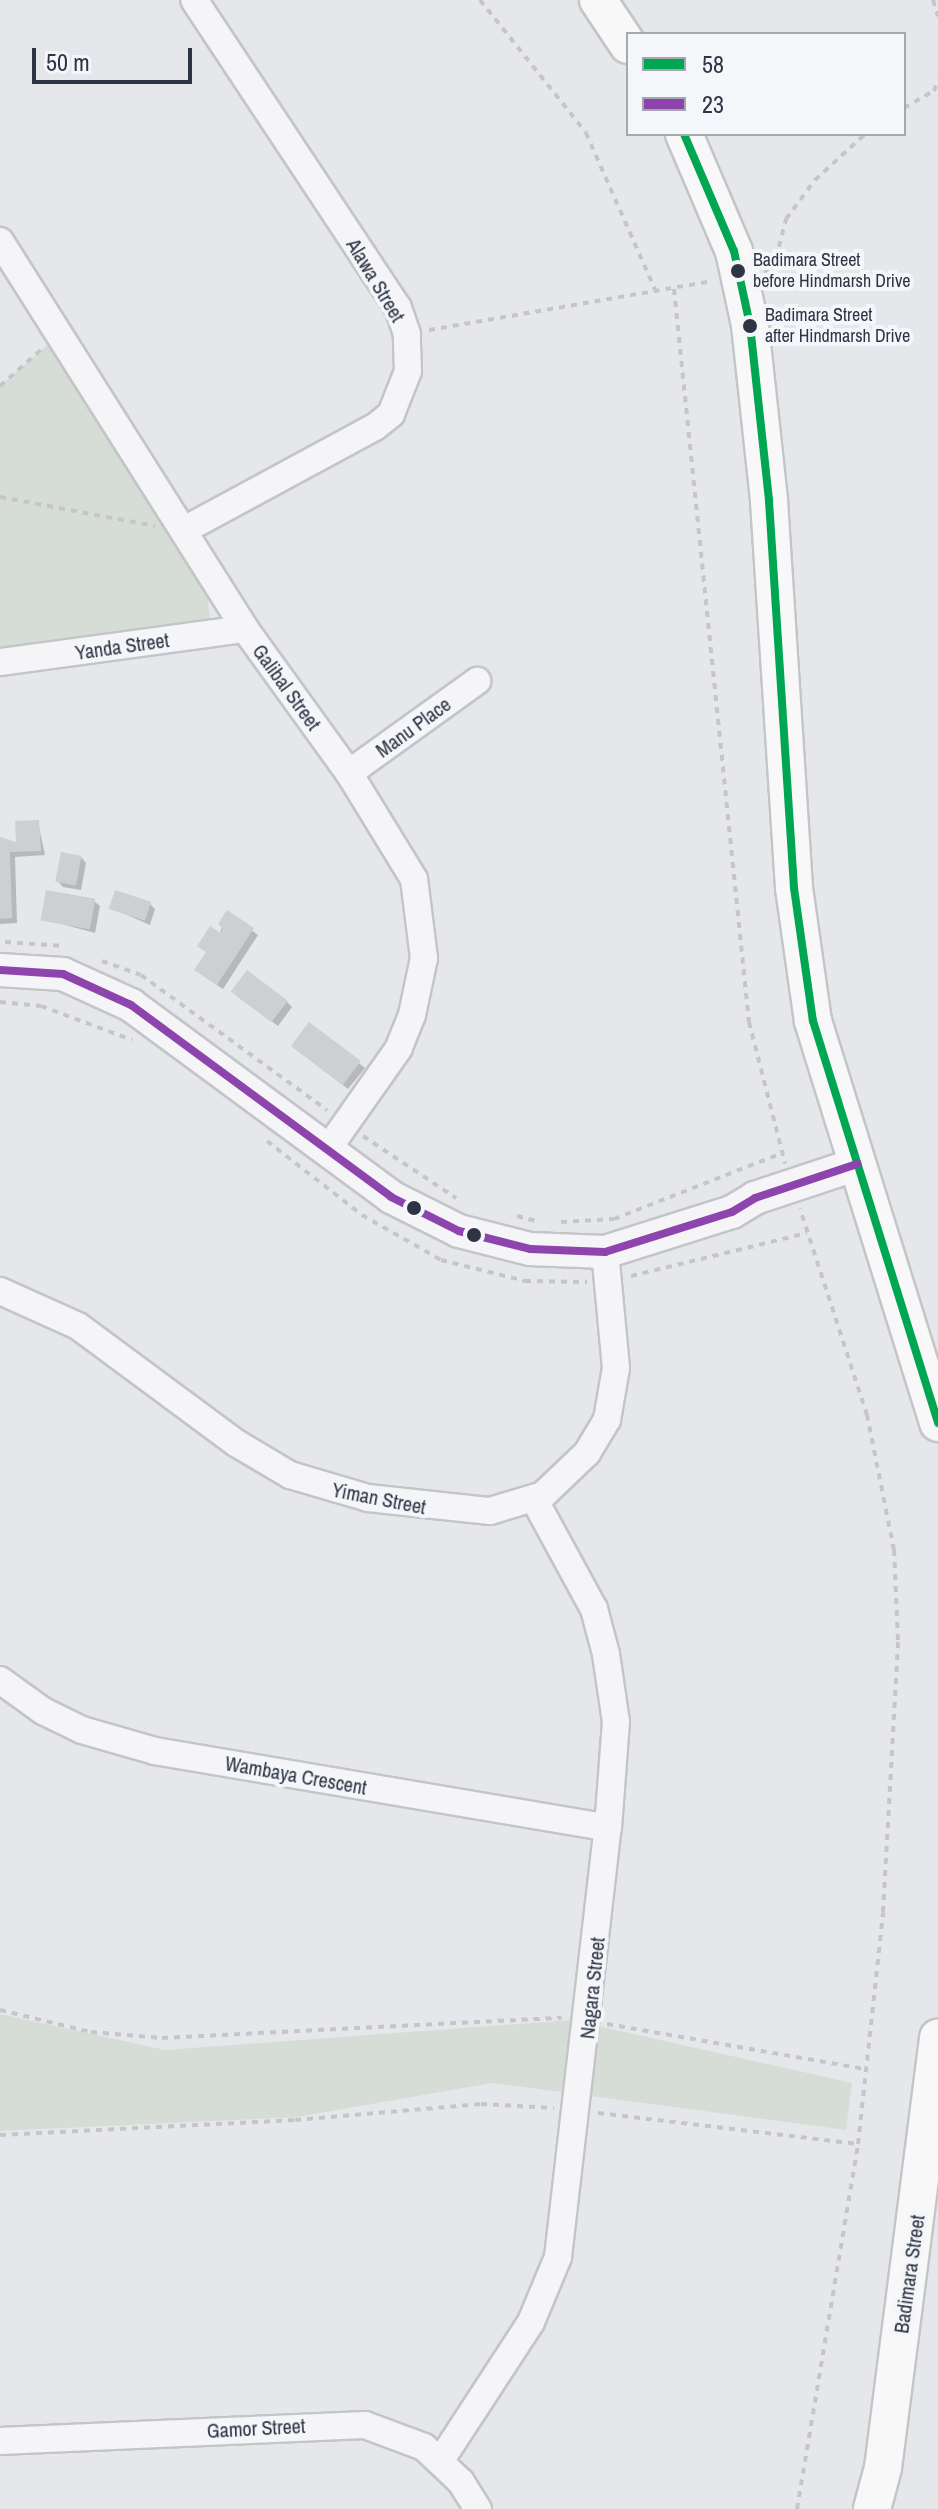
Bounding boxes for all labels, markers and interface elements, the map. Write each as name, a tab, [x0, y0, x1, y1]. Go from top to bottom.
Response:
scale bar	[36, 32, 196, 82]
legend	[626, 32, 906, 136]
text: 50 m	[46, 46, 90, 78]
text: 58	[702, 48, 724, 80]
text: 23	[702, 88, 724, 120]
street label: Alawa Street	[342, 234, 410, 326]
place label: Badimara Street before Hindmarsh Drive	[753, 250, 910, 292]
marker: Badimara Street before Hindmarsh Drive	[730, 263, 746, 279]
place label: Badimara Street after Hindmarsh Drive	[765, 305, 910, 348]
marker: Badimara Street after Hindmarsh Drive	[742, 318, 758, 334]
street label: Yanda Street	[74, 628, 170, 664]
street label: Galibal Street	[248, 639, 326, 735]
street label: Manu Place	[371, 692, 455, 762]
unlabelled marker	[406, 1200, 422, 1216]
unlabelled marker	[466, 1227, 482, 1243]
street label: Yiman Street	[330, 1477, 428, 1519]
street label: Wambaya Crescent	[223, 1751, 369, 1799]
street label: Nagara Street	[575, 1936, 609, 2040]
street label: Badimara Street	[889, 2213, 929, 2335]
street label: Gamor Street	[206, 2413, 306, 2443]

